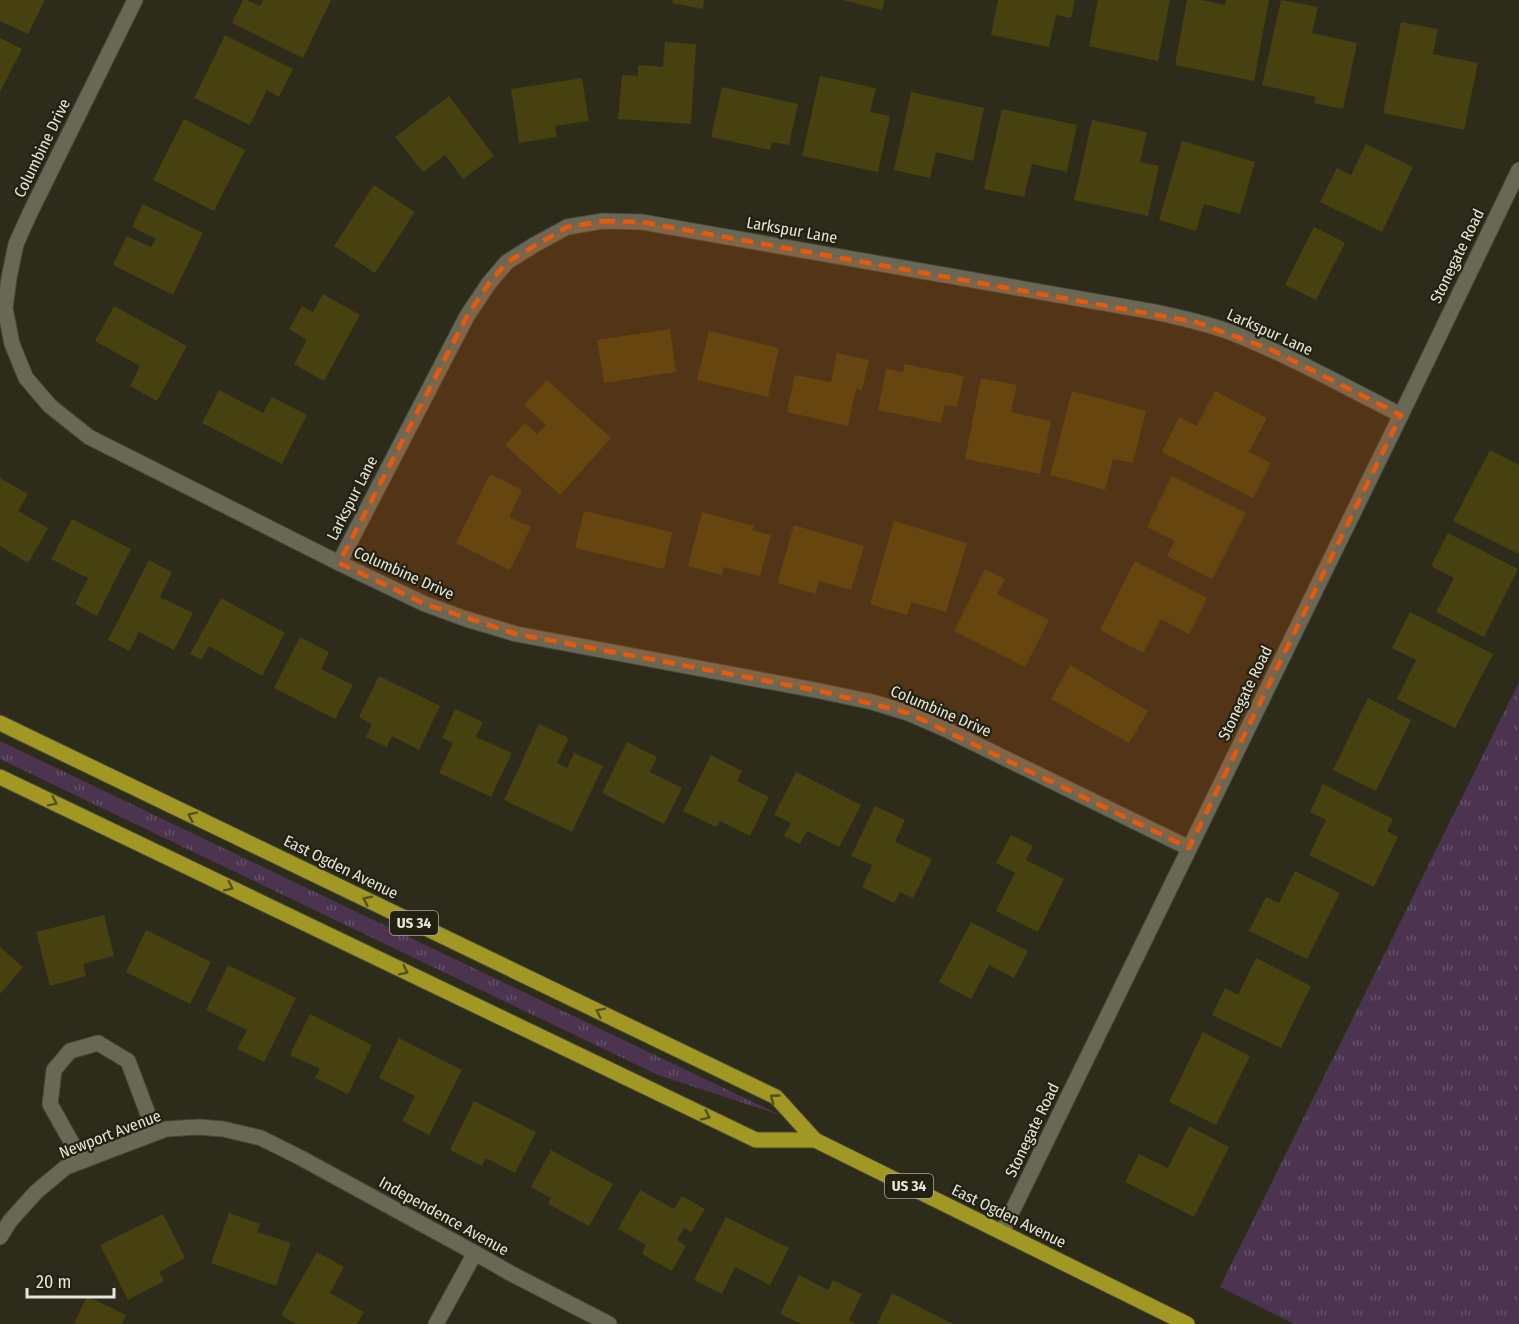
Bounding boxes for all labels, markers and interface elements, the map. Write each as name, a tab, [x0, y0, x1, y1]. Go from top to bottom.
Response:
street label: Columbine Drive	[10, 95, 74, 201]
street label: Stonegate Road	[1426, 206, 1488, 306]
street label: Larkspur Lane	[745, 213, 839, 247]
street label: Larkspur Lane	[1224, 305, 1316, 359]
street label: Larkspur Lane	[323, 453, 381, 543]
street label: Columbine Drive	[351, 542, 457, 604]
street label: Stonegate Road	[1214, 643, 1276, 743]
street label: Columbine Drive	[888, 681, 994, 741]
one-way arrow	[46, 795, 57, 807]
one-way arrow	[187, 811, 198, 823]
street label: East Ogden Avenue	[281, 831, 401, 903]
one-way arrow	[222, 879, 233, 891]
one-way arrow	[363, 896, 374, 908]
road number: US 34	[390, 911, 438, 935]
one-way arrow	[398, 964, 409, 975]
one-way arrow	[595, 1008, 606, 1019]
street label: Stonegate Road	[1001, 1080, 1063, 1180]
one-way arrow	[770, 1094, 781, 1105]
street label: Newport Avenue	[56, 1106, 164, 1162]
one-way arrow	[700, 1109, 711, 1121]
street label: Independence Avenue	[376, 1173, 512, 1260]
road number: US 34	[885, 1174, 933, 1198]
street label: East Ogden Avenue	[949, 1180, 1069, 1252]
scale bar	[27, 1261, 114, 1299]
text: 20 m	[36, 1271, 71, 1293]

